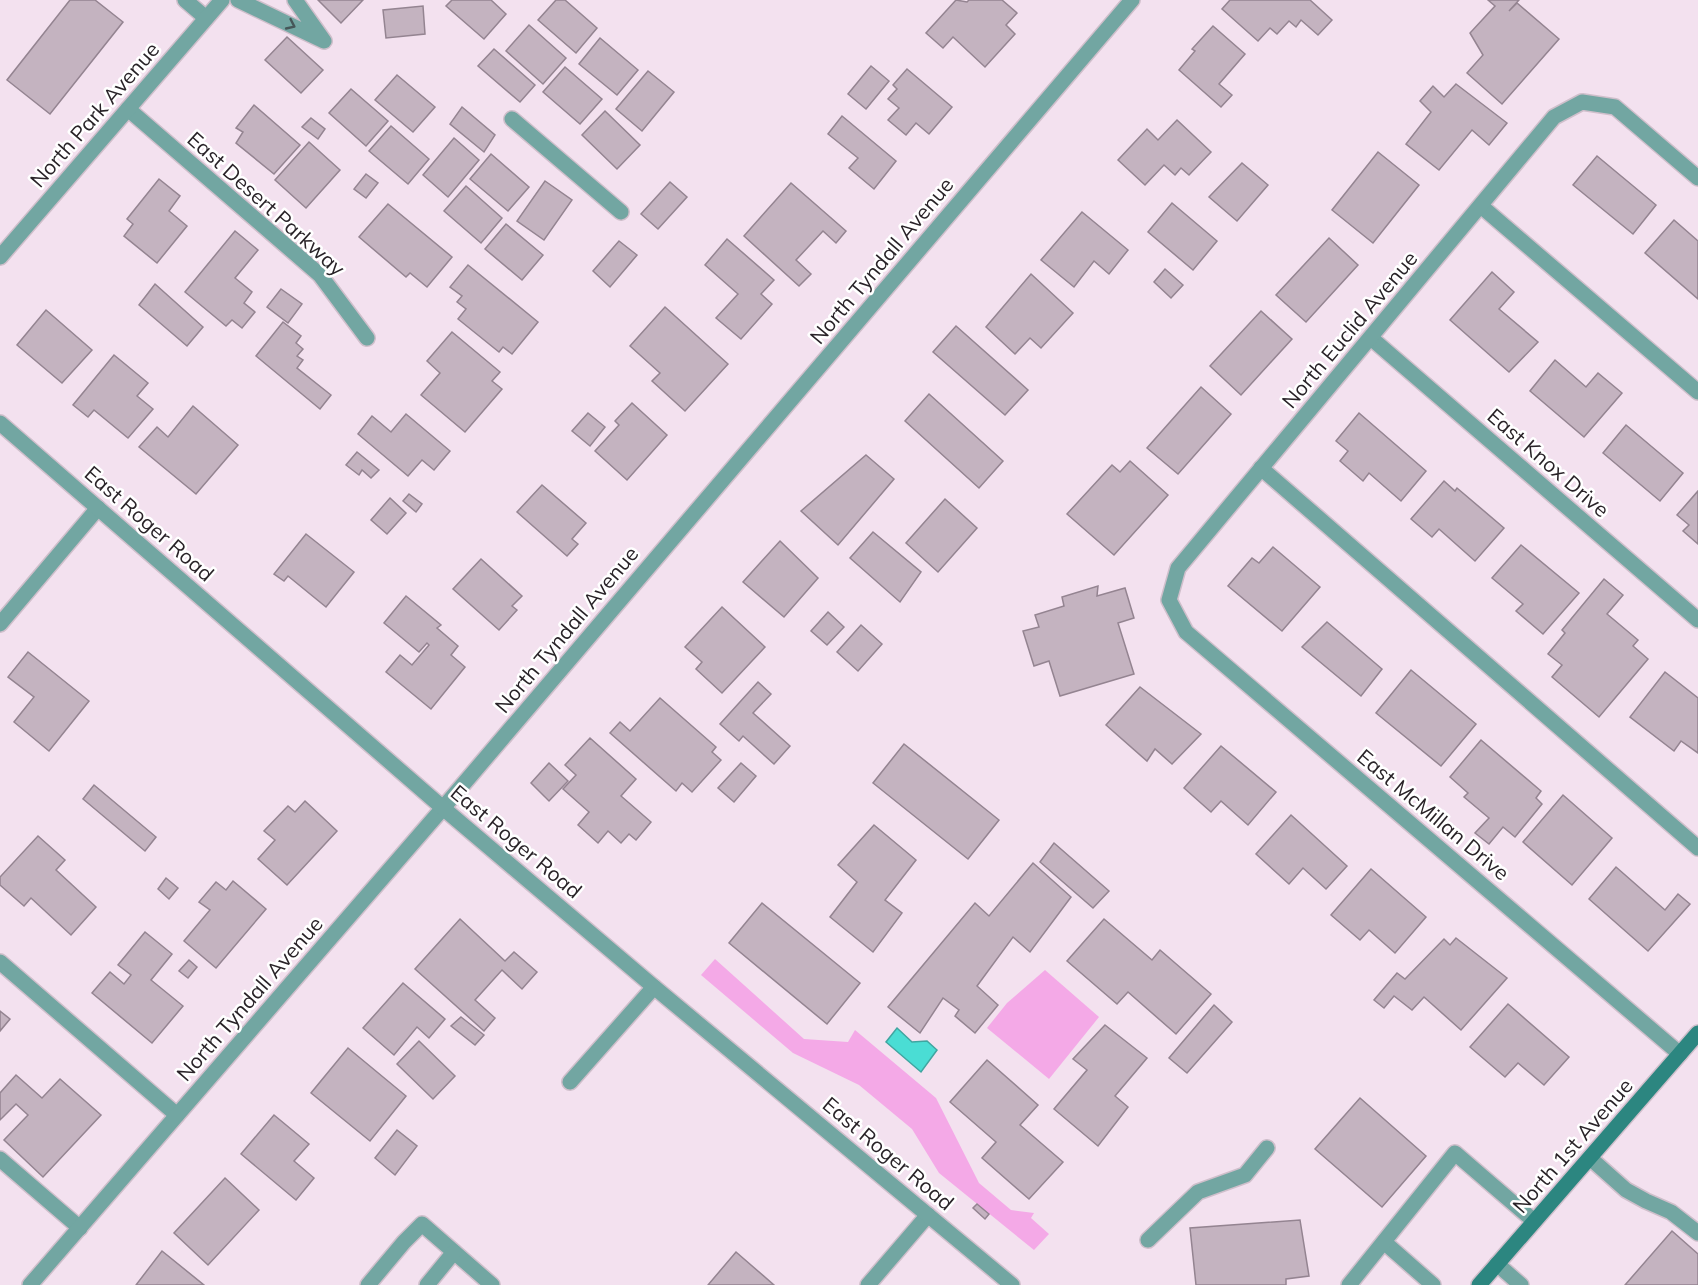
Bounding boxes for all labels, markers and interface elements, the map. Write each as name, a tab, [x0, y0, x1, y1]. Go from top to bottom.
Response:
one-way arrow	[284, 18, 295, 30]
street label: North Park Avenue	[24, 36, 164, 192]
street label: East Desert Parkway	[182, 126, 351, 281]
street label: North Tyndall Avenue	[804, 172, 959, 349]
street label: North Euclid Avenue	[1276, 246, 1423, 413]
street label: East Knox Drive	[1482, 402, 1615, 522]
street label: East Roger Road	[80, 460, 220, 586]
street label: North Tyndall Avenue	[489, 541, 644, 718]
street label: East McMillan Drive	[1352, 743, 1515, 885]
street label: East Roger Road	[446, 779, 587, 904]
street label: North Tyndall Avenue	[171, 911, 328, 1086]
street label: North 1st Avenue	[1507, 1073, 1638, 1218]
street label: East Roger Road	[818, 1091, 959, 1216]

